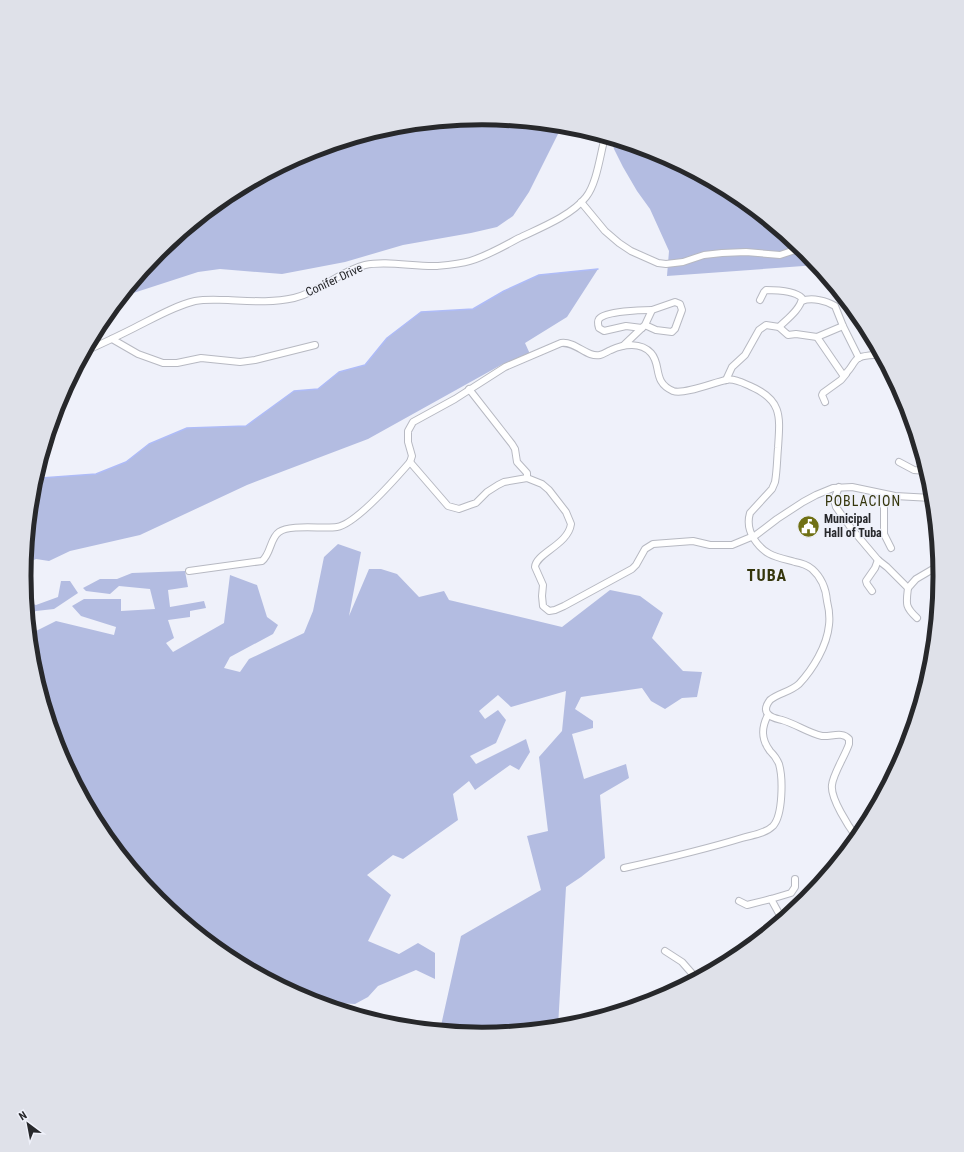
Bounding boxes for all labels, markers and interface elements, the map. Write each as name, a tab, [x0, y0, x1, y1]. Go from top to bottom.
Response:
street label: Conifer Drive	[303, 261, 365, 299]
district label: POBLACION	[825, 493, 901, 509]
place label: Municipal Hall of Tuba	[824, 512, 882, 540]
public building icon: Municipal Hall of Tuba	[796, 513, 822, 539]
district label: TUBA	[747, 566, 787, 585]
north arrow	[8, 1104, 48, 1144]
text: N	[17, 1109, 29, 1123]

